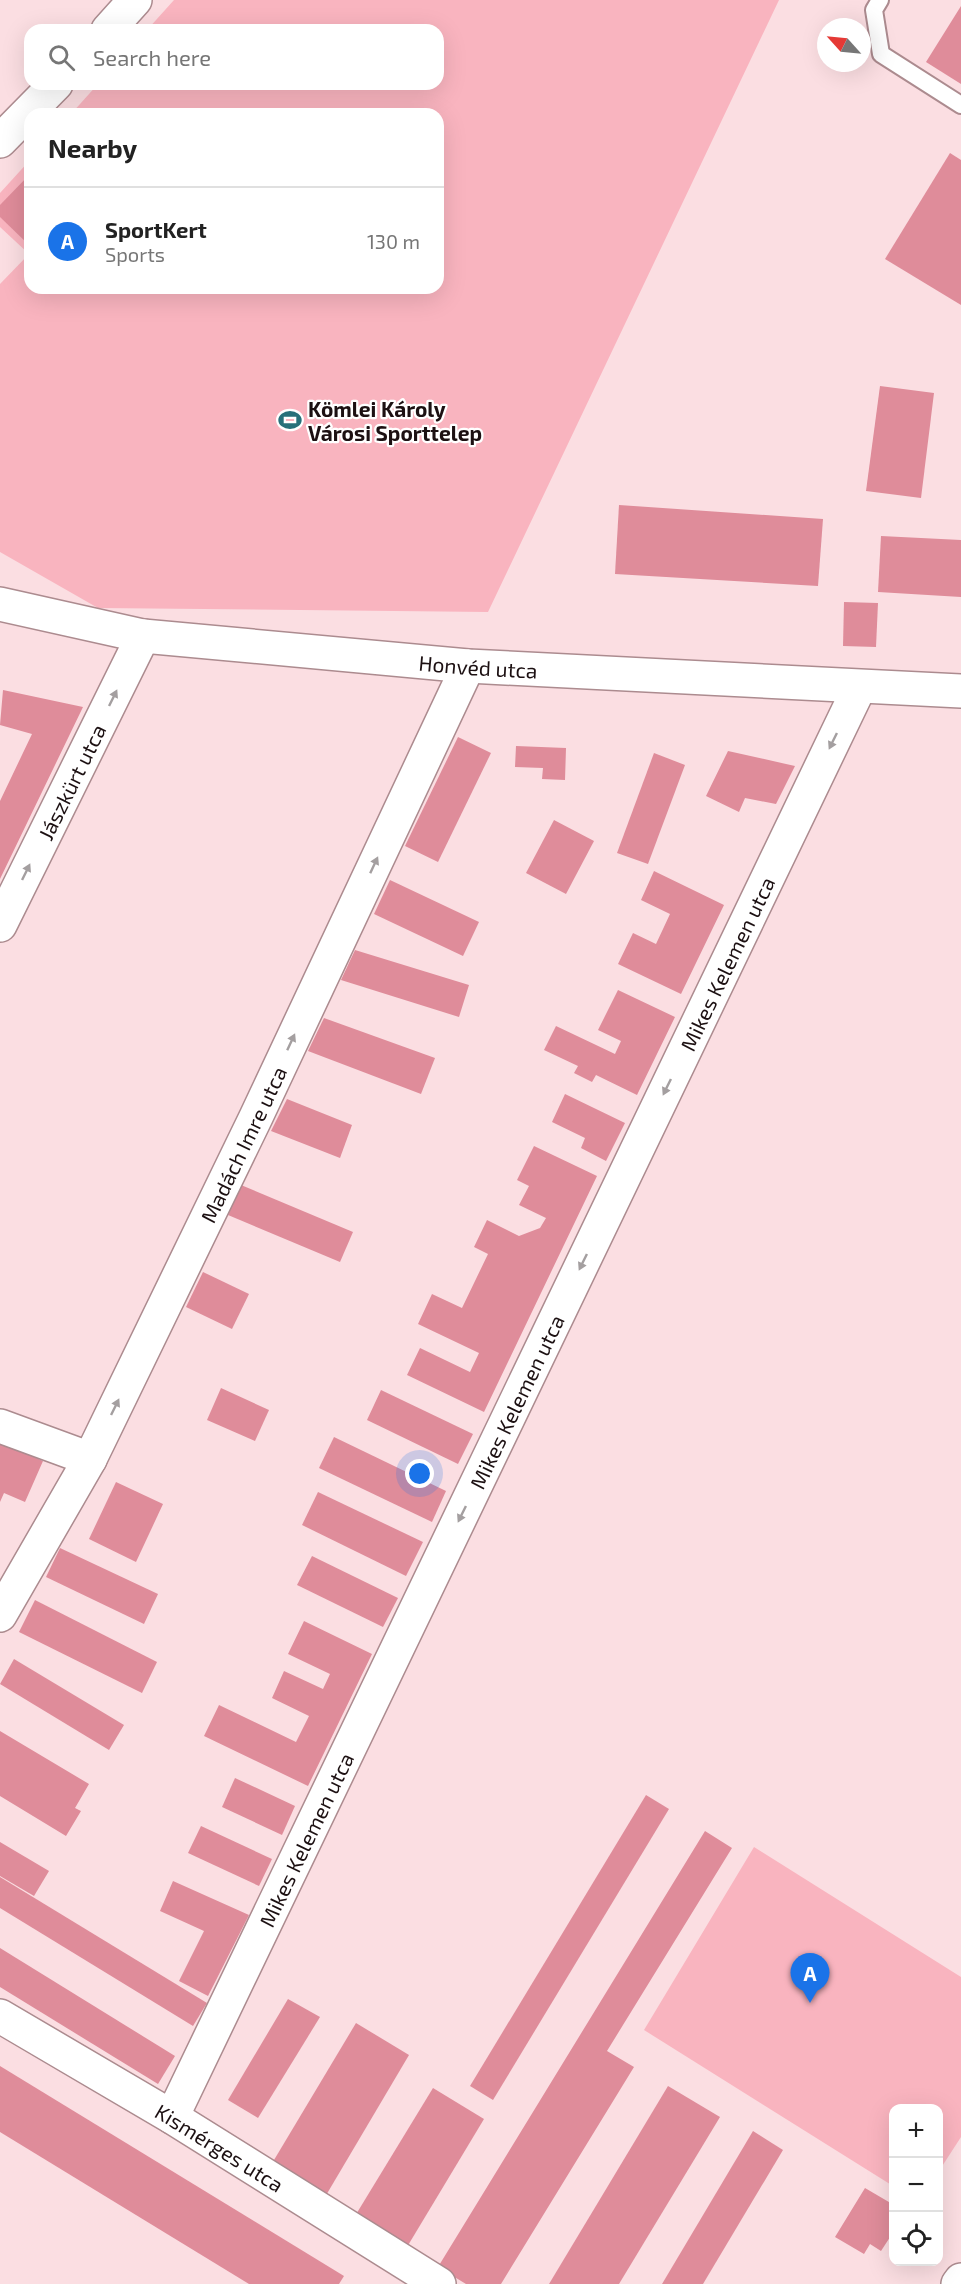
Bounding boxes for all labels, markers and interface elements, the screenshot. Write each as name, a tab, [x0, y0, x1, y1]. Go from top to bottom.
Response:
north arrow	[817, 18, 871, 72]
search box	[24, 24, 444, 90]
icon: search	[45, 41, 78, 74]
text: Search here	[93, 44, 211, 70]
text: Nearby	[48, 132, 137, 163]
text: SportKert	[105, 216, 207, 242]
text: A	[61, 229, 74, 253]
text: 130 m	[367, 229, 420, 253]
text: Sports	[105, 242, 165, 266]
place label: Kömlei Károly Városi Sporttelep	[308, 396, 482, 445]
sports icon: Kömlei Károly Városi Sporttelep	[277, 407, 303, 433]
street label: Honvéd utca	[418, 649, 538, 682]
one-way arrow	[108, 689, 117, 706]
street label: Jászkürt utca	[32, 720, 110, 843]
one-way arrow	[829, 732, 838, 749]
one-way arrow	[370, 857, 379, 874]
one-way arrow	[21, 864, 31, 881]
street label: Mikes Kelemen utca	[674, 872, 779, 1054]
one-way arrow	[287, 1033, 296, 1050]
street label: Madách Imre utca	[194, 1062, 291, 1226]
one-way arrow	[663, 1078, 672, 1095]
one-way arrow	[578, 1254, 587, 1271]
street label: Mikes Kelemen utca	[464, 1310, 568, 1492]
one-way arrow	[111, 1398, 120, 1415]
your location	[405, 1459, 434, 1488]
one-way arrow	[457, 1505, 466, 1522]
street label: Mikes Kelemen utca	[253, 1748, 358, 1930]
pin: A	[790, 1954, 830, 2003]
street label: Kismérges utca	[151, 2098, 289, 2196]
map controls	[889, 2104, 943, 2266]
button: +	[889, 2104, 943, 2158]
button: −	[889, 2158, 943, 2212]
button: locate	[889, 2212, 943, 2266]

